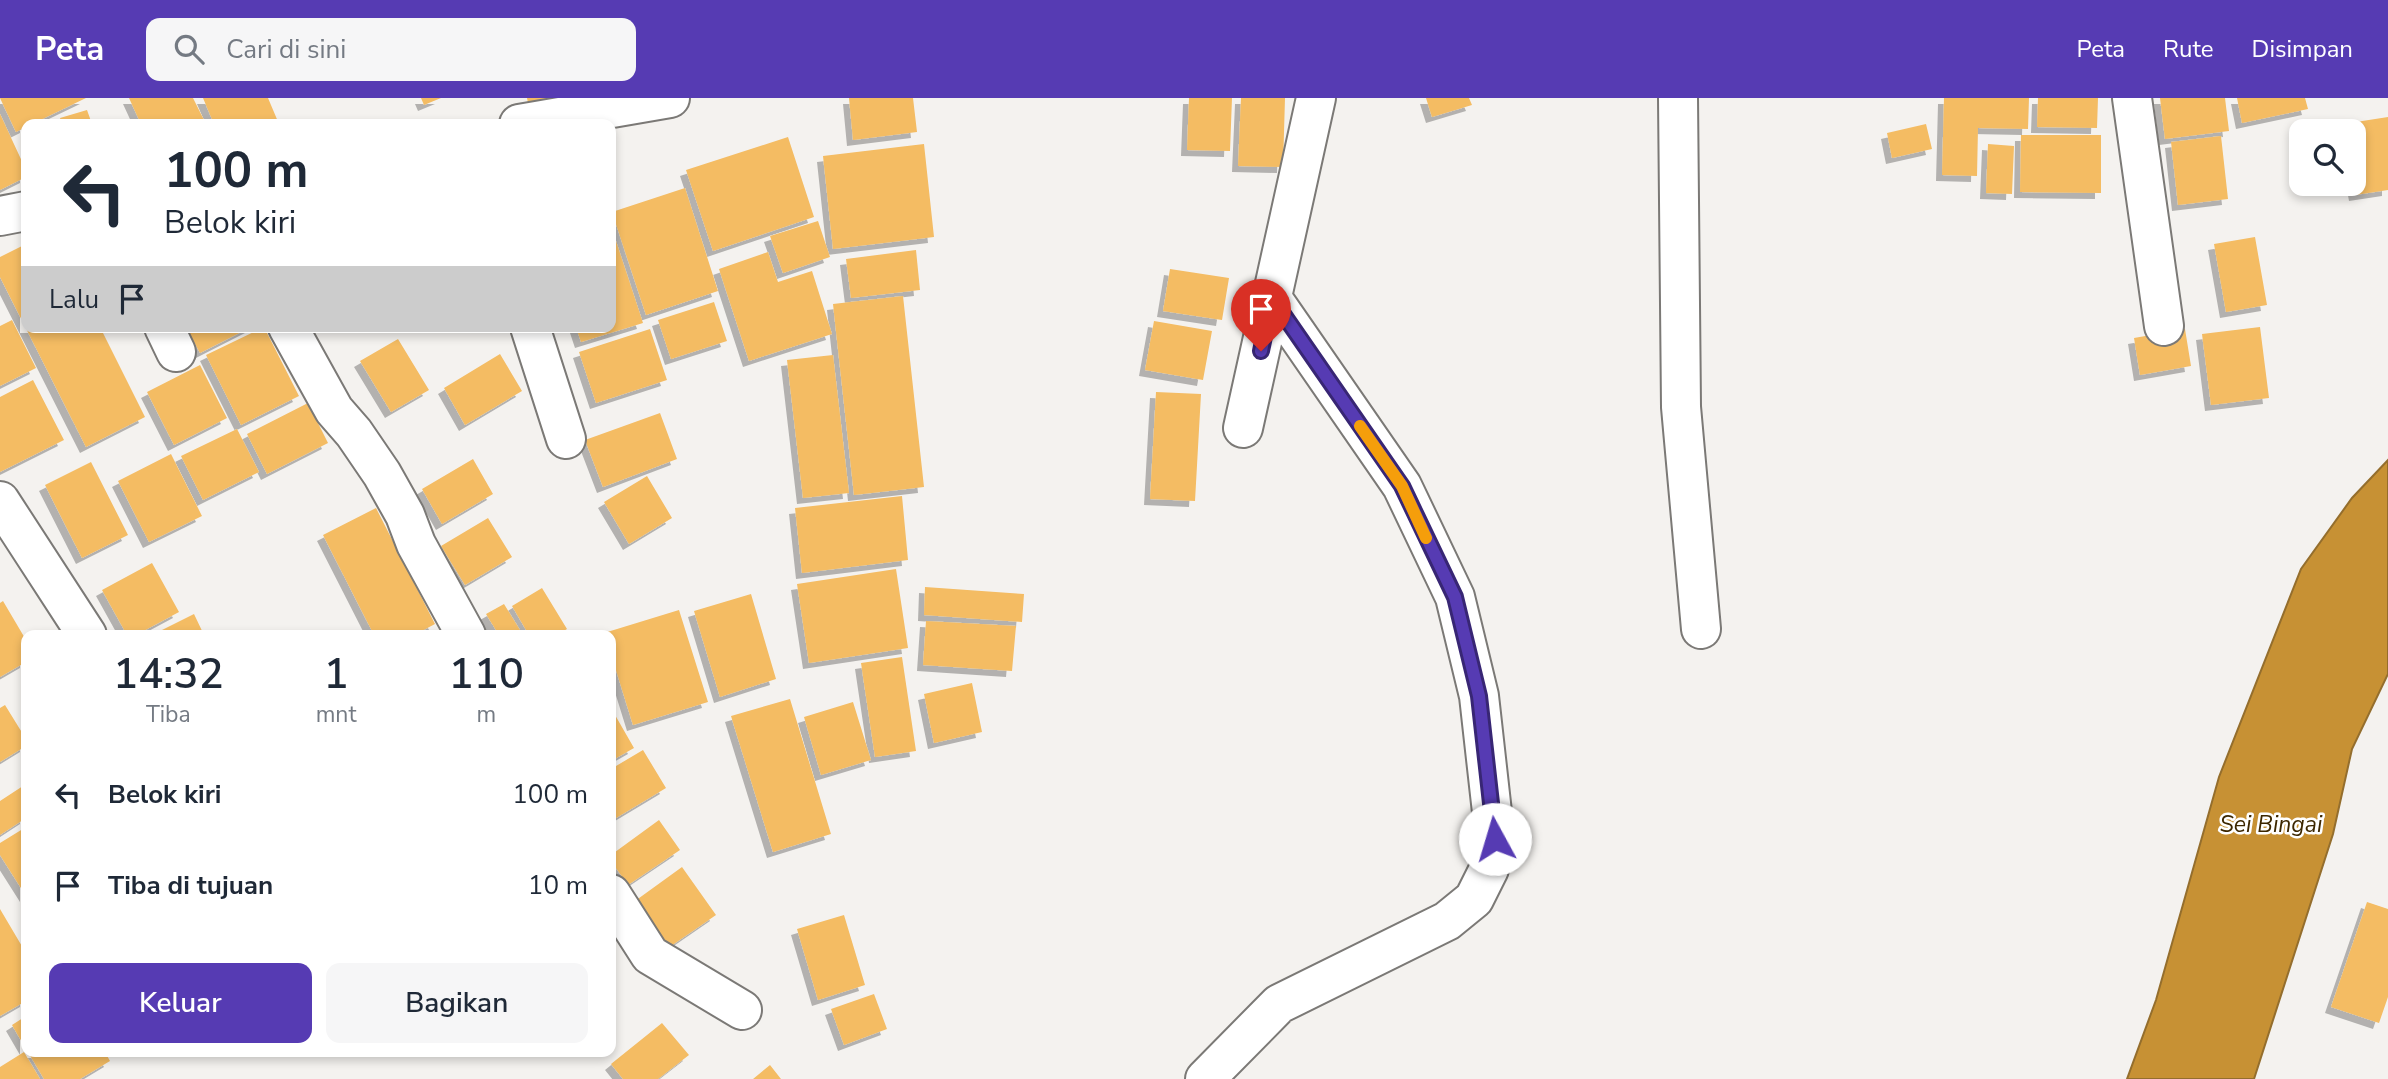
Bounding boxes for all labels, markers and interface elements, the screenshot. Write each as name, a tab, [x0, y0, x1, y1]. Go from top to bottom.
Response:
search box	[146, 18, 636, 81]
text: Peta	[35, 27, 104, 72]
icon: search	[170, 30, 208, 68]
text: Cari di sini	[226, 32, 346, 67]
text: Peta	[2076, 33, 2125, 65]
text: Rute	[2163, 33, 2214, 65]
text: Disimpan	[2252, 33, 2353, 65]
map controls	[2289, 119, 2366, 196]
button: search	[2289, 119, 2366, 196]
text: 100 m	[164, 137, 308, 204]
icon: left	[49, 147, 140, 238]
text: Belok kiri	[164, 201, 296, 244]
pin	[1231, 279, 1291, 351]
icon: arrive	[113, 280, 151, 318]
text: Lalu	[49, 282, 99, 317]
icon: arrive	[1242, 290, 1280, 328]
text: 14:32	[113, 646, 224, 703]
text: 1	[323, 646, 349, 703]
text: 110	[448, 646, 524, 703]
text: Tiba	[146, 699, 191, 730]
text: mnt	[316, 699, 356, 730]
text: m	[476, 699, 496, 730]
icon: left	[49, 776, 87, 814]
text: Belok kiri	[108, 777, 221, 812]
text: 100 m	[512, 777, 588, 812]
position arrow	[1458, 802, 1532, 876]
water label: Sei Bingai	[2220, 809, 2323, 840]
icon: arrive	[49, 867, 87, 905]
text: Tiba di tujuan	[108, 868, 273, 903]
text: 10 m	[528, 868, 588, 903]
button: Keluar	[49, 963, 312, 1043]
button: Bagikan	[326, 963, 588, 1043]

